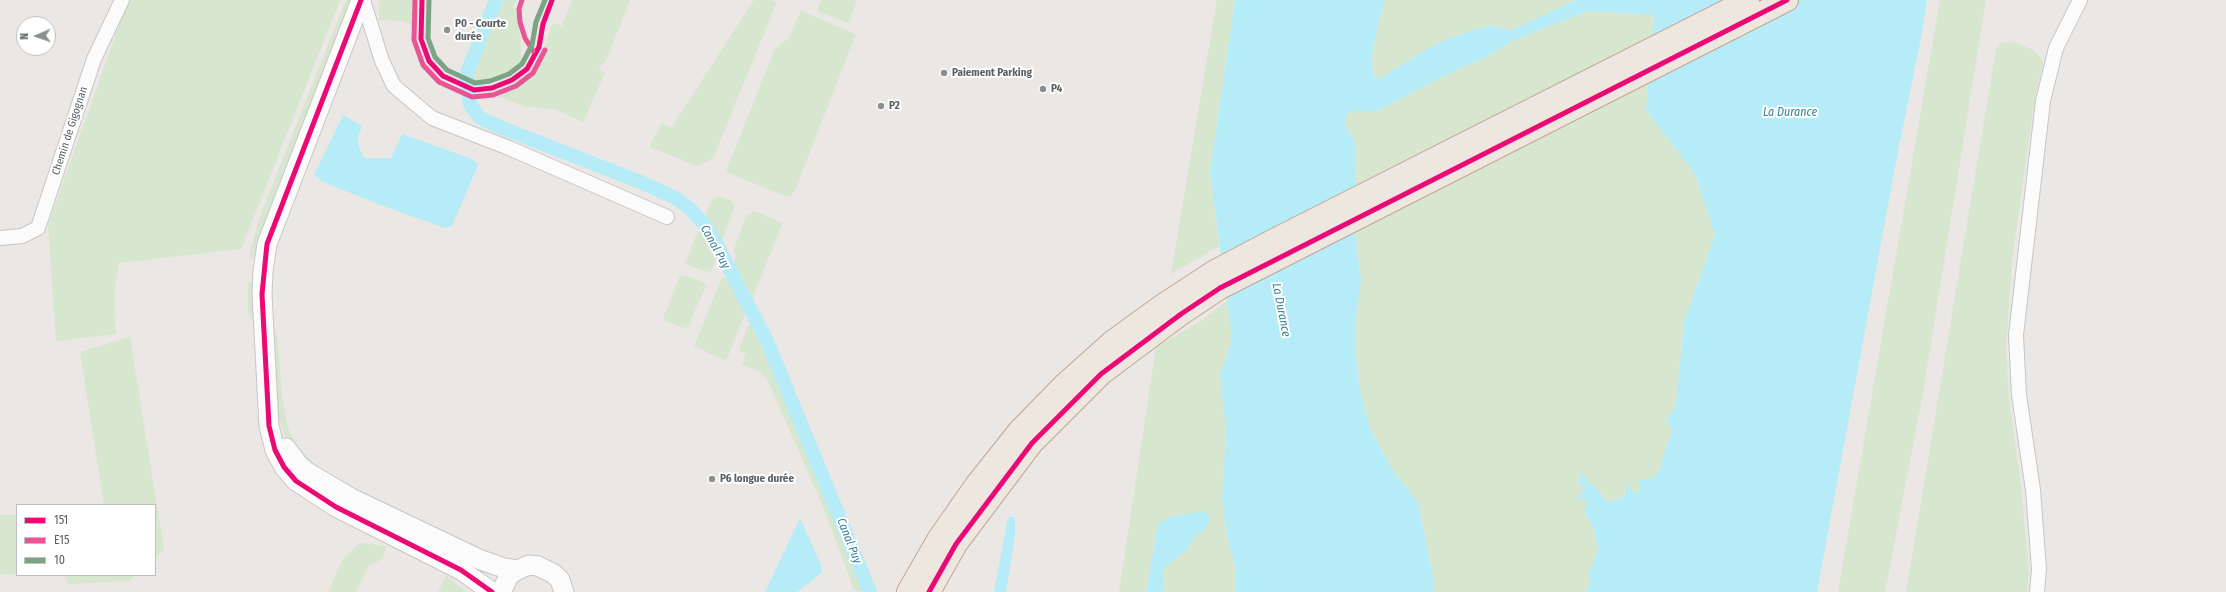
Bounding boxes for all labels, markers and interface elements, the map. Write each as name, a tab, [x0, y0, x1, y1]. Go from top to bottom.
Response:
north arrow	[16, 16, 56, 56]
place label: P0 - Courte durée	[455, 17, 506, 43]
marker: P0 - Courte durée	[442, 25, 452, 35]
text: N	[18, 33, 31, 40]
place label: Paiement Parking	[952, 66, 1032, 80]
marker: Paiement Parking	[939, 68, 949, 78]
place label: P4	[1051, 82, 1062, 96]
marker: P4	[1038, 84, 1048, 94]
street label: Chemin de Gigognan	[49, 85, 91, 177]
place label: P2	[889, 99, 900, 113]
marker: P2	[876, 101, 886, 111]
water label: La Durance	[1763, 106, 1817, 120]
water label: Canal Puy	[697, 223, 733, 271]
water label: La Durance	[1269, 282, 1293, 338]
place label: P6 longue durée	[720, 472, 794, 486]
marker: P6 longue durée	[707, 474, 717, 484]
legend	[16, 504, 156, 576]
text: 151	[54, 513, 68, 527]
water label: Canal Puy	[833, 516, 865, 566]
text: E15	[54, 533, 70, 547]
text: 10	[54, 553, 65, 567]

